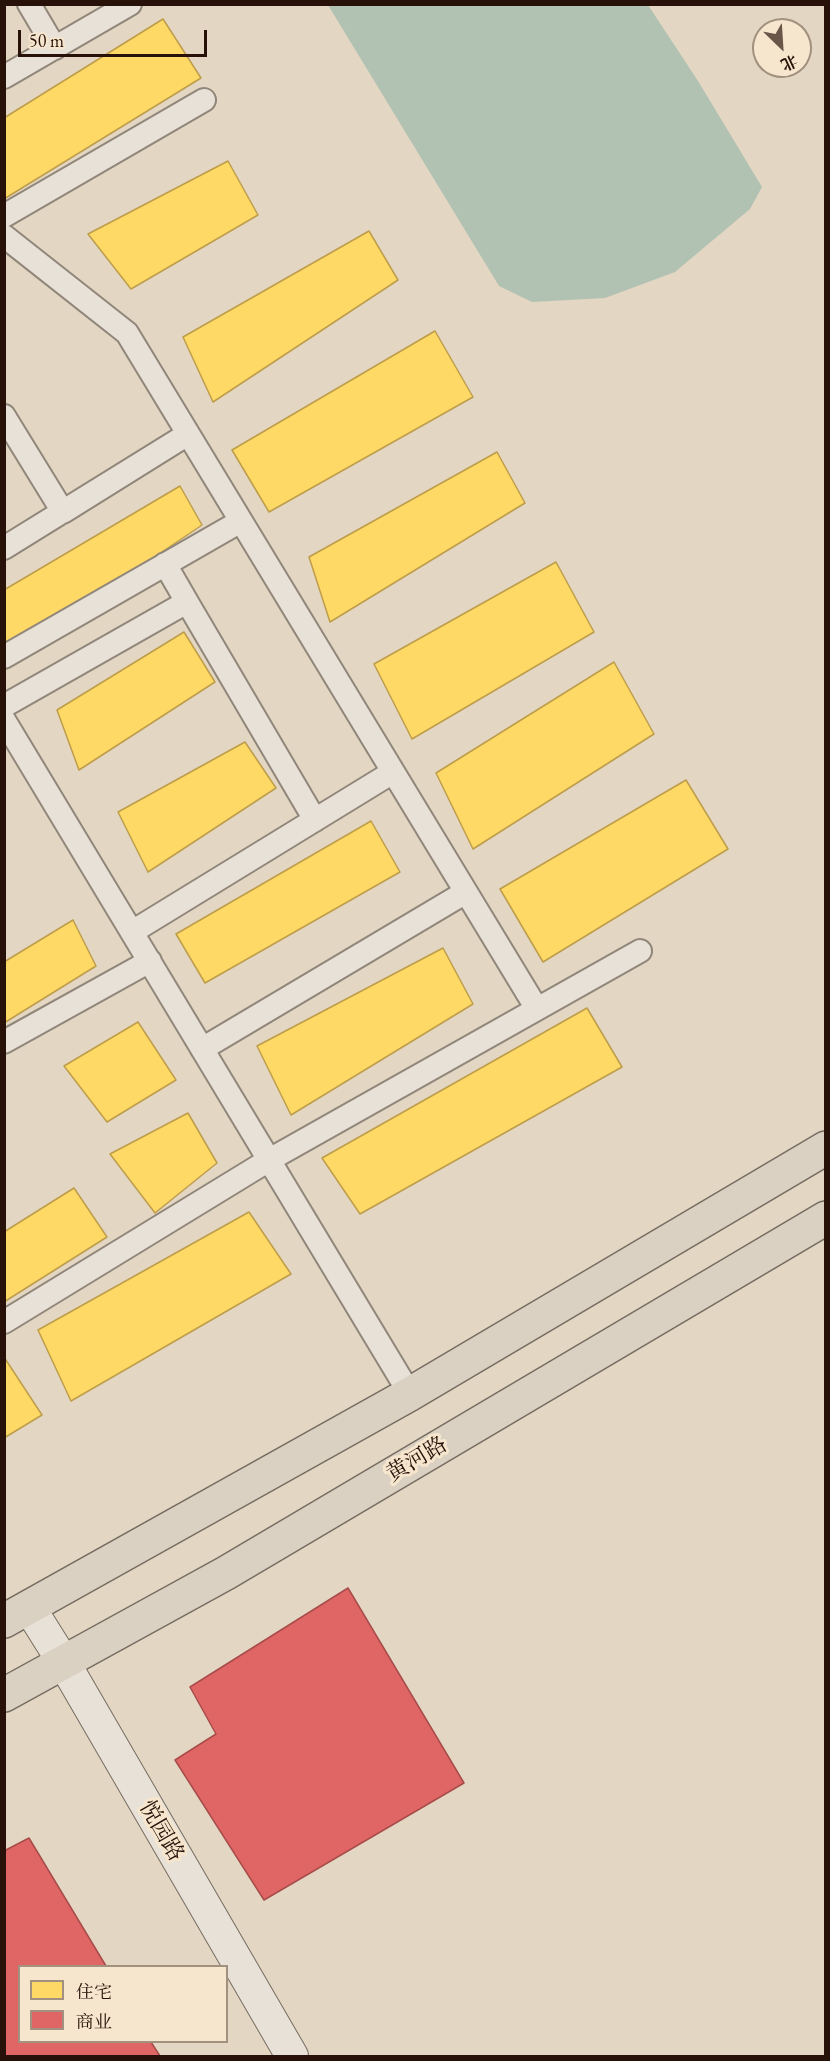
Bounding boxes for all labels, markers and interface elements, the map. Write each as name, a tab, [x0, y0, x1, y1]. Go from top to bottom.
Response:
scale bar	[21, 18, 210, 56]
north arrow	[752, 18, 812, 78]
text: 50 m	[29, 29, 64, 52]
text: 北	[777, 50, 801, 76]
street label: 黄河路	[382, 1432, 452, 1488]
street label: 悦园路	[133, 1796, 189, 1866]
legend	[18, 1965, 228, 2043]
text: 住宅	[76, 1980, 112, 2003]
text: 商业	[76, 2010, 112, 2033]

